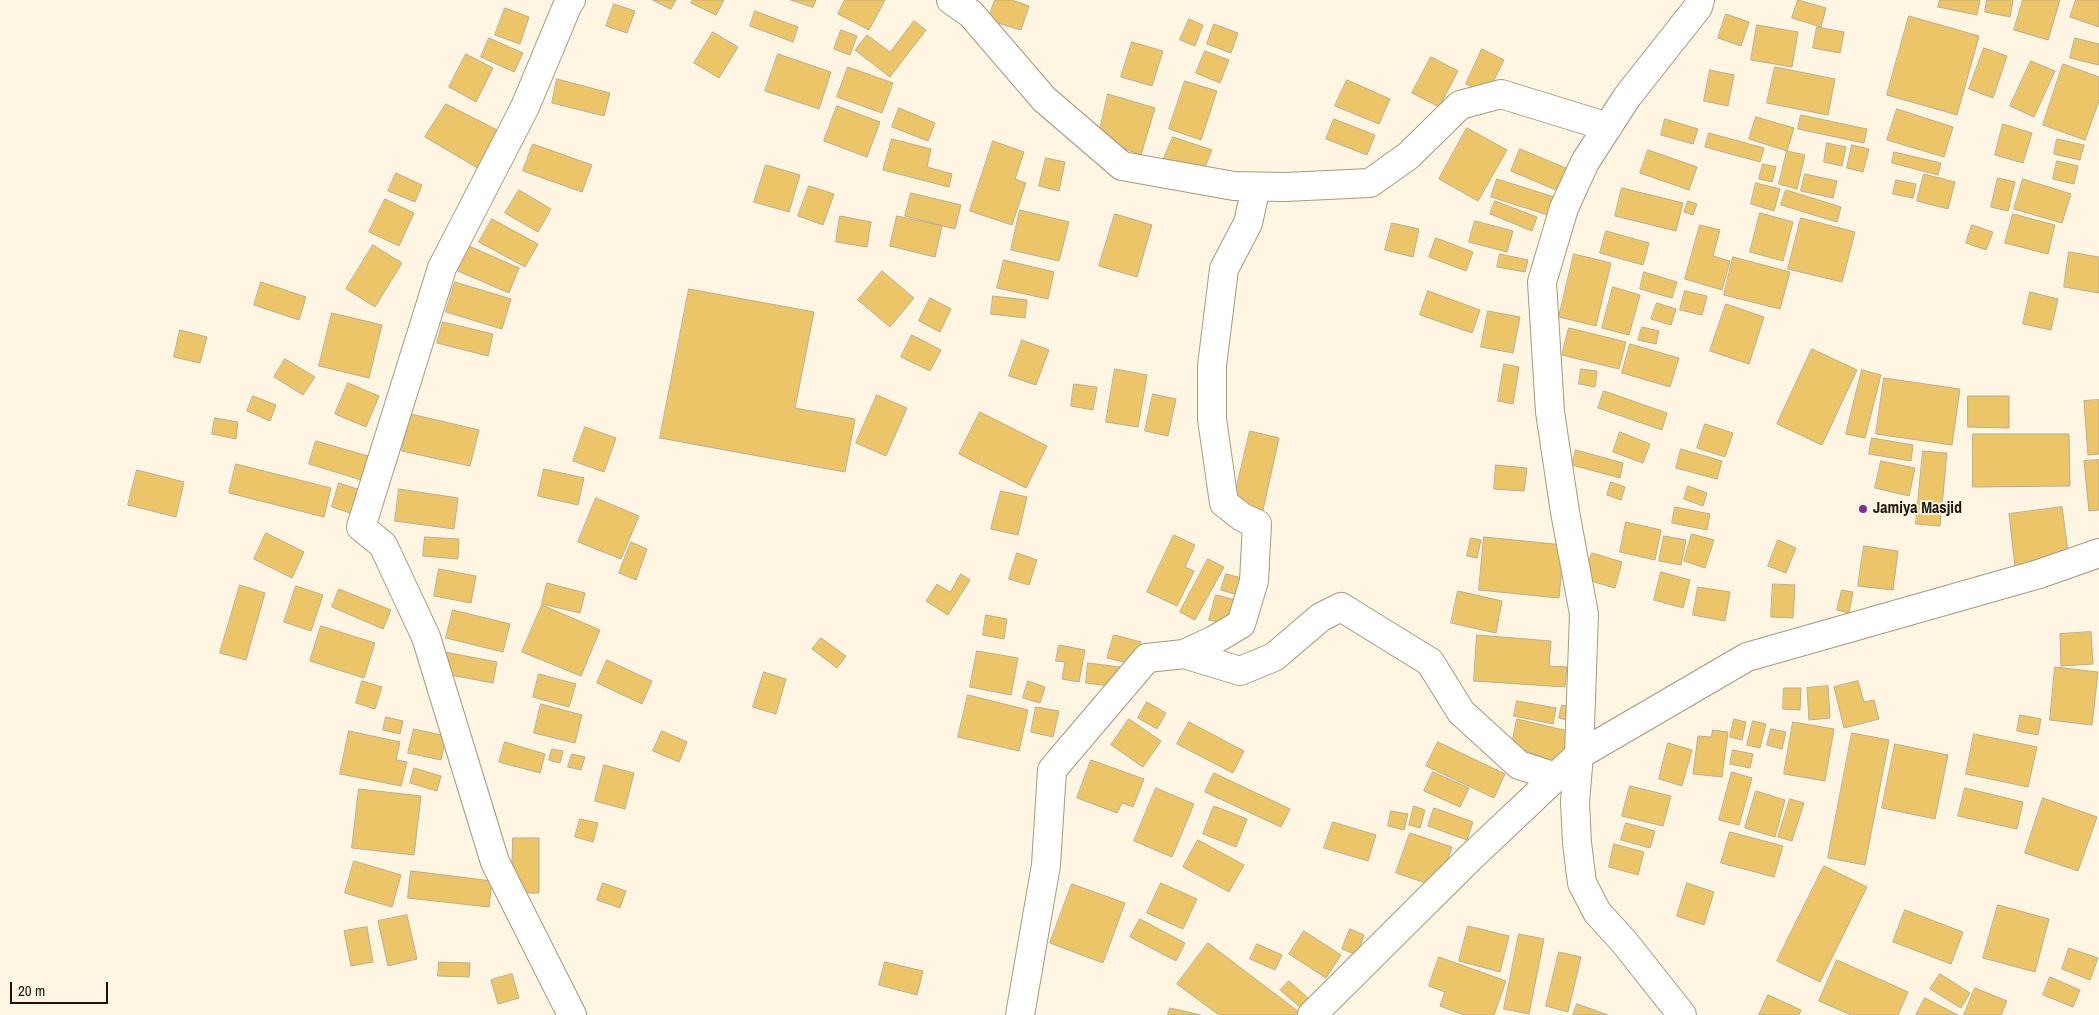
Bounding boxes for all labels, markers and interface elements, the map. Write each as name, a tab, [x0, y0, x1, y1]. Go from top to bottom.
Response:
place label: Jamiya Masjid	[1873, 499, 1962, 519]
marker: Jamiya Masjid	[1857, 503, 1869, 515]
scale bar	[12, 972, 110, 1004]
text: 20 m	[18, 980, 45, 1001]

